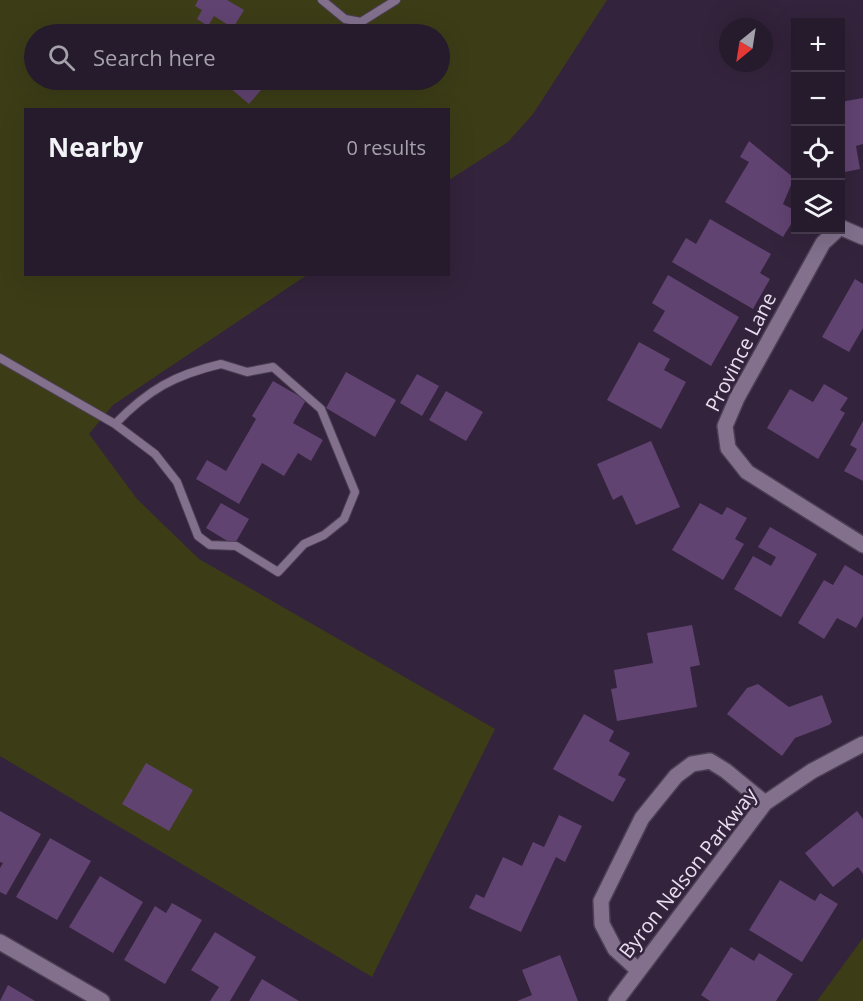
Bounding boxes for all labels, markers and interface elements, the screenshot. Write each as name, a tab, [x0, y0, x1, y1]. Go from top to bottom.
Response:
north arrow	[719, 18, 773, 72]
map controls	[791, 18, 845, 234]
button: +	[791, 18, 845, 72]
search box	[24, 24, 450, 90]
icon: search	[45, 41, 78, 74]
text: Search here	[93, 42, 216, 72]
button: −	[791, 72, 845, 126]
button: locate	[791, 126, 845, 180]
text: Nearby	[48, 129, 143, 165]
text: 0 results	[346, 134, 426, 161]
button: layers	[791, 180, 845, 234]
street label: Province Lane	[699, 287, 782, 416]
street label: Byron Nelson Parkway	[612, 781, 763, 964]

